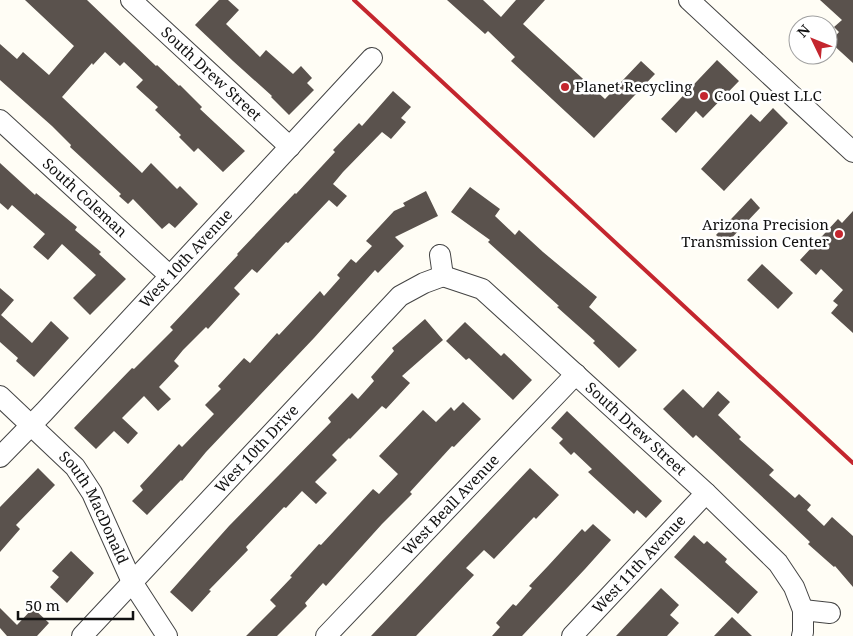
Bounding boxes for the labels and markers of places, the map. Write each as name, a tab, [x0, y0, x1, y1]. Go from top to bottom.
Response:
place label: Planet Recycling	[575, 76, 692, 96]
marker: Planet Recycling	[559, 81, 571, 93]
place label: Cool Quest LLC	[714, 85, 822, 105]
marker: Cool Quest LLC	[698, 90, 710, 102]
place label: Arizona Precision Transmission Center	[681, 214, 829, 251]
marker: Arizona Precision Transmission Center	[833, 228, 845, 240]

